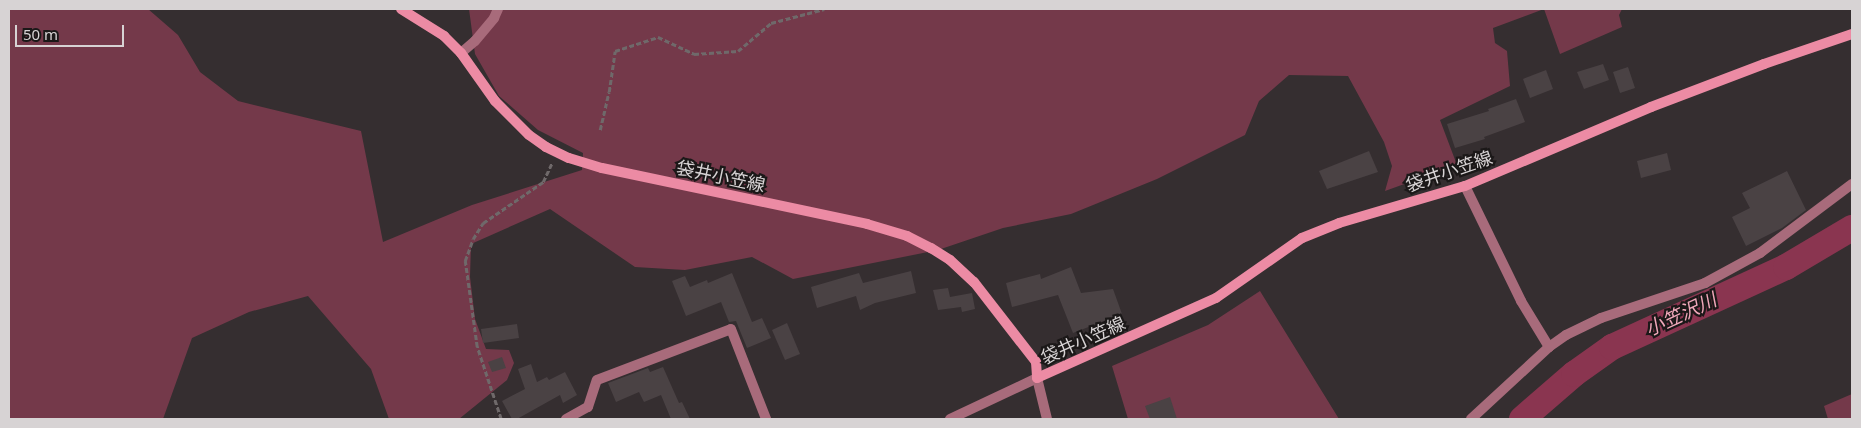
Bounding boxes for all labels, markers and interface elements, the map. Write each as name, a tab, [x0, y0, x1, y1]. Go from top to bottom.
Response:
scale bar	[18, 15, 126, 47]
text: 50 m	[23, 24, 58, 44]
street label: 袋井小笠線	[1403, 146, 1495, 196]
street label: 袋井小笠線	[675, 156, 767, 196]
water label: 小笠沢川	[1642, 289, 1720, 341]
street label: 袋井小笠線	[1037, 312, 1129, 368]

